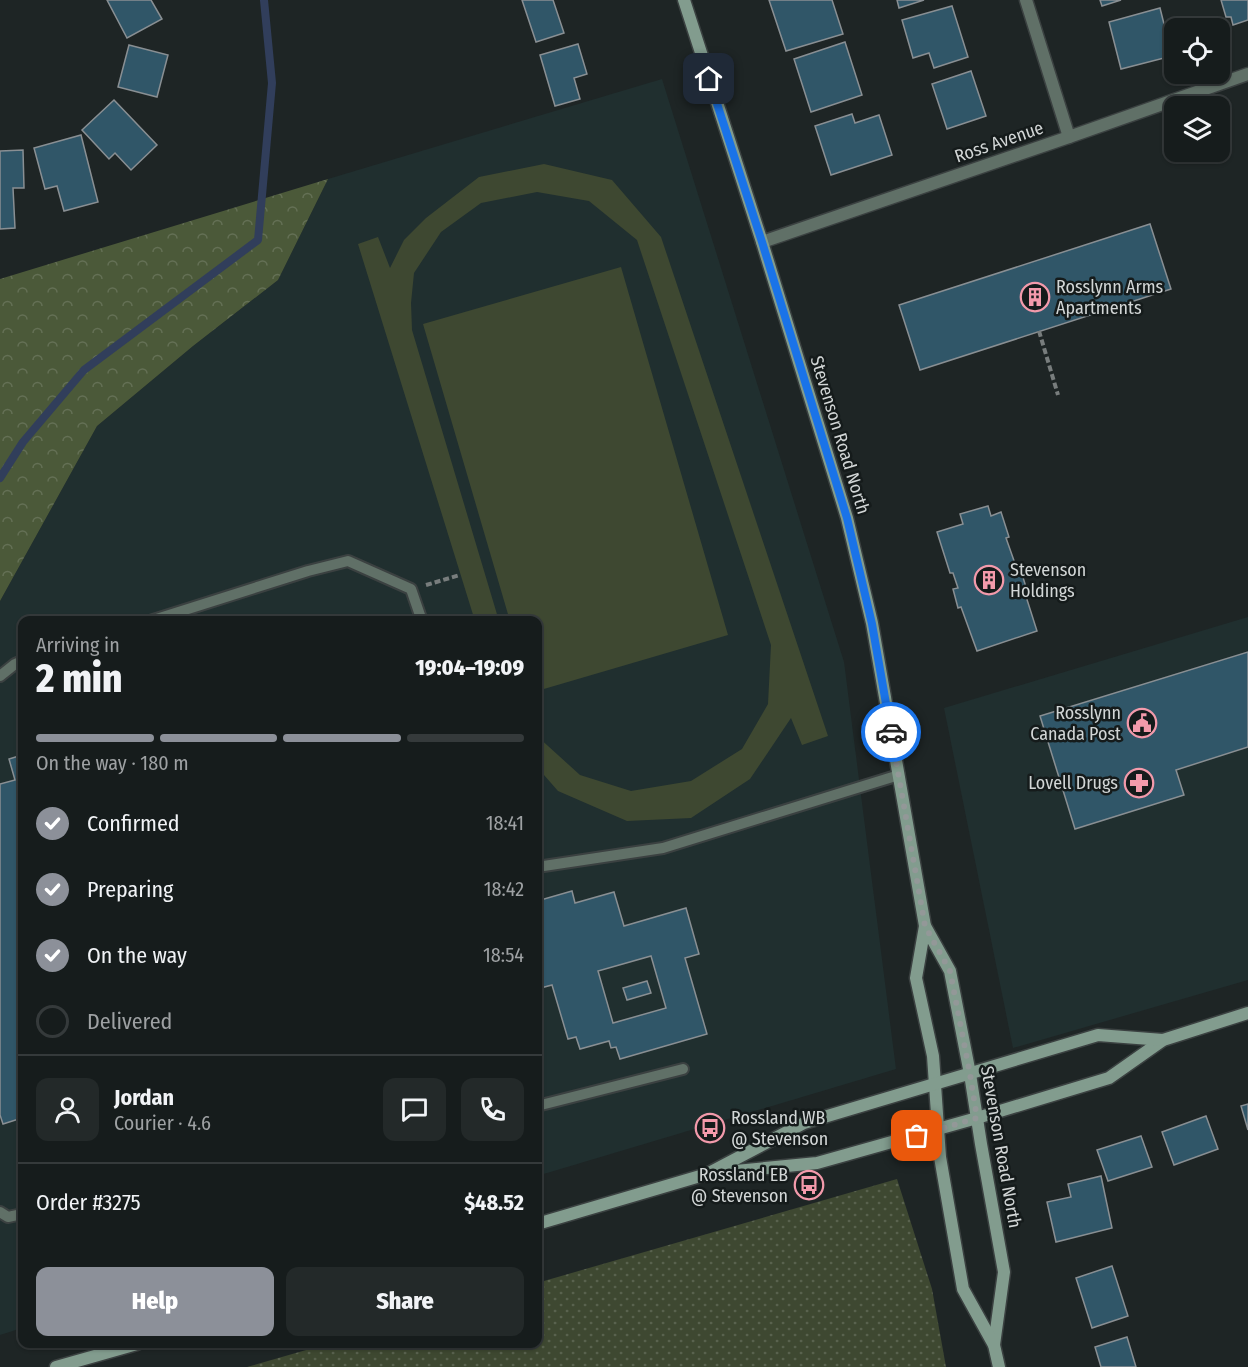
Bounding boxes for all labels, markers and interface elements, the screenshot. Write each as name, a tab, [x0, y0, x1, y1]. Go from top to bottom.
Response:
map controls	[1164, 18, 1230, 162]
button: locate	[1164, 18, 1230, 84]
pin	[683, 53, 734, 104]
icon: home	[692, 62, 725, 95]
button: layers	[1164, 96, 1230, 162]
street label: Ross Avenue	[952, 117, 1046, 167]
place label: Rosslynn Arms Apartments	[1056, 276, 1164, 319]
building icon: Rosslynn Arms Apartments	[1019, 281, 1051, 313]
street label: Stevenson Road North	[805, 353, 875, 517]
place label: Stevenson Holdings	[1010, 559, 1086, 602]
building icon: Stevenson Holdings	[973, 564, 1005, 596]
text: Arriving in	[36, 633, 120, 657]
text: 19:04–19:09	[415, 654, 524, 681]
text: 2 min	[36, 656, 122, 702]
courier	[861, 702, 921, 762]
place label: Rosslynn Canada Post	[1030, 702, 1121, 745]
public building icon: Rosslynn Canada Post	[1126, 707, 1158, 739]
icon: car	[875, 716, 908, 749]
text: On the way · 180 m	[36, 751, 189, 775]
pharmacy icon: Lovell Drugs	[1123, 767, 1155, 799]
place label: Lovell Drugs	[1028, 772, 1118, 794]
icon: check	[36, 807, 69, 840]
text: Confirmed	[87, 810, 180, 837]
text: 18:41	[486, 811, 524, 835]
icon: check	[36, 873, 69, 906]
text: Preparing	[87, 876, 173, 903]
text: 18:42	[484, 877, 524, 901]
icon: check	[36, 939, 69, 972]
text: On the way	[87, 942, 187, 969]
text: 18:54	[483, 943, 524, 967]
text: Delivered	[87, 1008, 172, 1035]
street label: Stevenson Road North	[976, 1064, 1026, 1230]
button: person	[36, 1078, 99, 1141]
button: chat	[383, 1078, 446, 1141]
button: phone	[461, 1078, 524, 1141]
text: Jordan	[114, 1084, 174, 1111]
place label: Rossland WB @ Stevenson	[731, 1107, 828, 1150]
pin	[891, 1110, 942, 1161]
text: Courier · 4.6	[114, 1111, 211, 1135]
bus stop icon: Rossland WB @ Stevenson	[694, 1112, 726, 1144]
icon: bag	[900, 1119, 933, 1152]
place label: Rossland EB @ Stevenson	[691, 1164, 788, 1207]
bus stop icon: Rossland EB @ Stevenson	[793, 1169, 825, 1201]
text: Order #3275	[36, 1189, 141, 1216]
text: $48.52	[464, 1189, 524, 1216]
button: Help	[36, 1267, 274, 1336]
button: Share	[286, 1267, 524, 1336]

